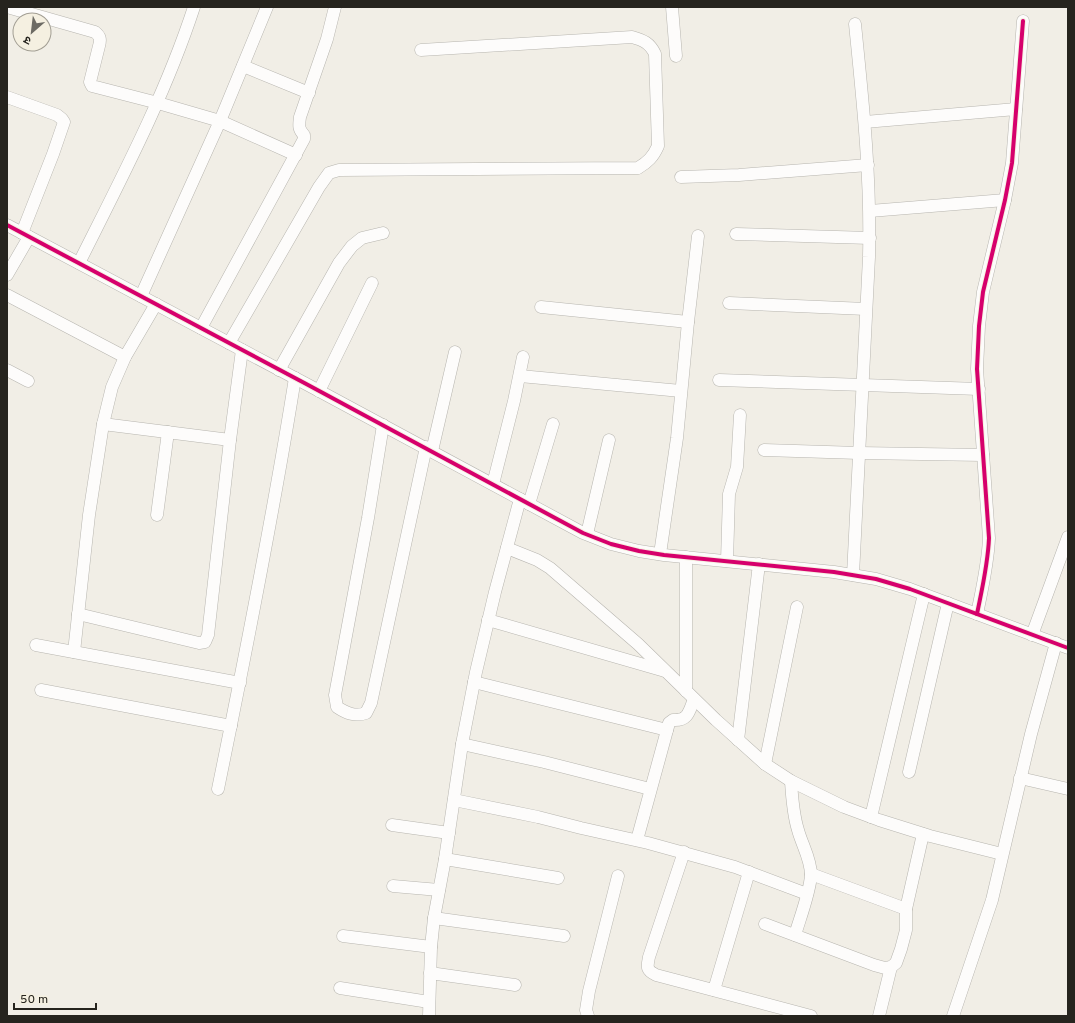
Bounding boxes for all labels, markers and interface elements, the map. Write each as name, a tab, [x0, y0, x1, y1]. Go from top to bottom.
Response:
north arrow	[12, 12, 52, 52]
text: उ	[21, 32, 34, 48]
scale bar	[14, 985, 96, 1011]
text: 50 m	[20, 992, 48, 1008]

